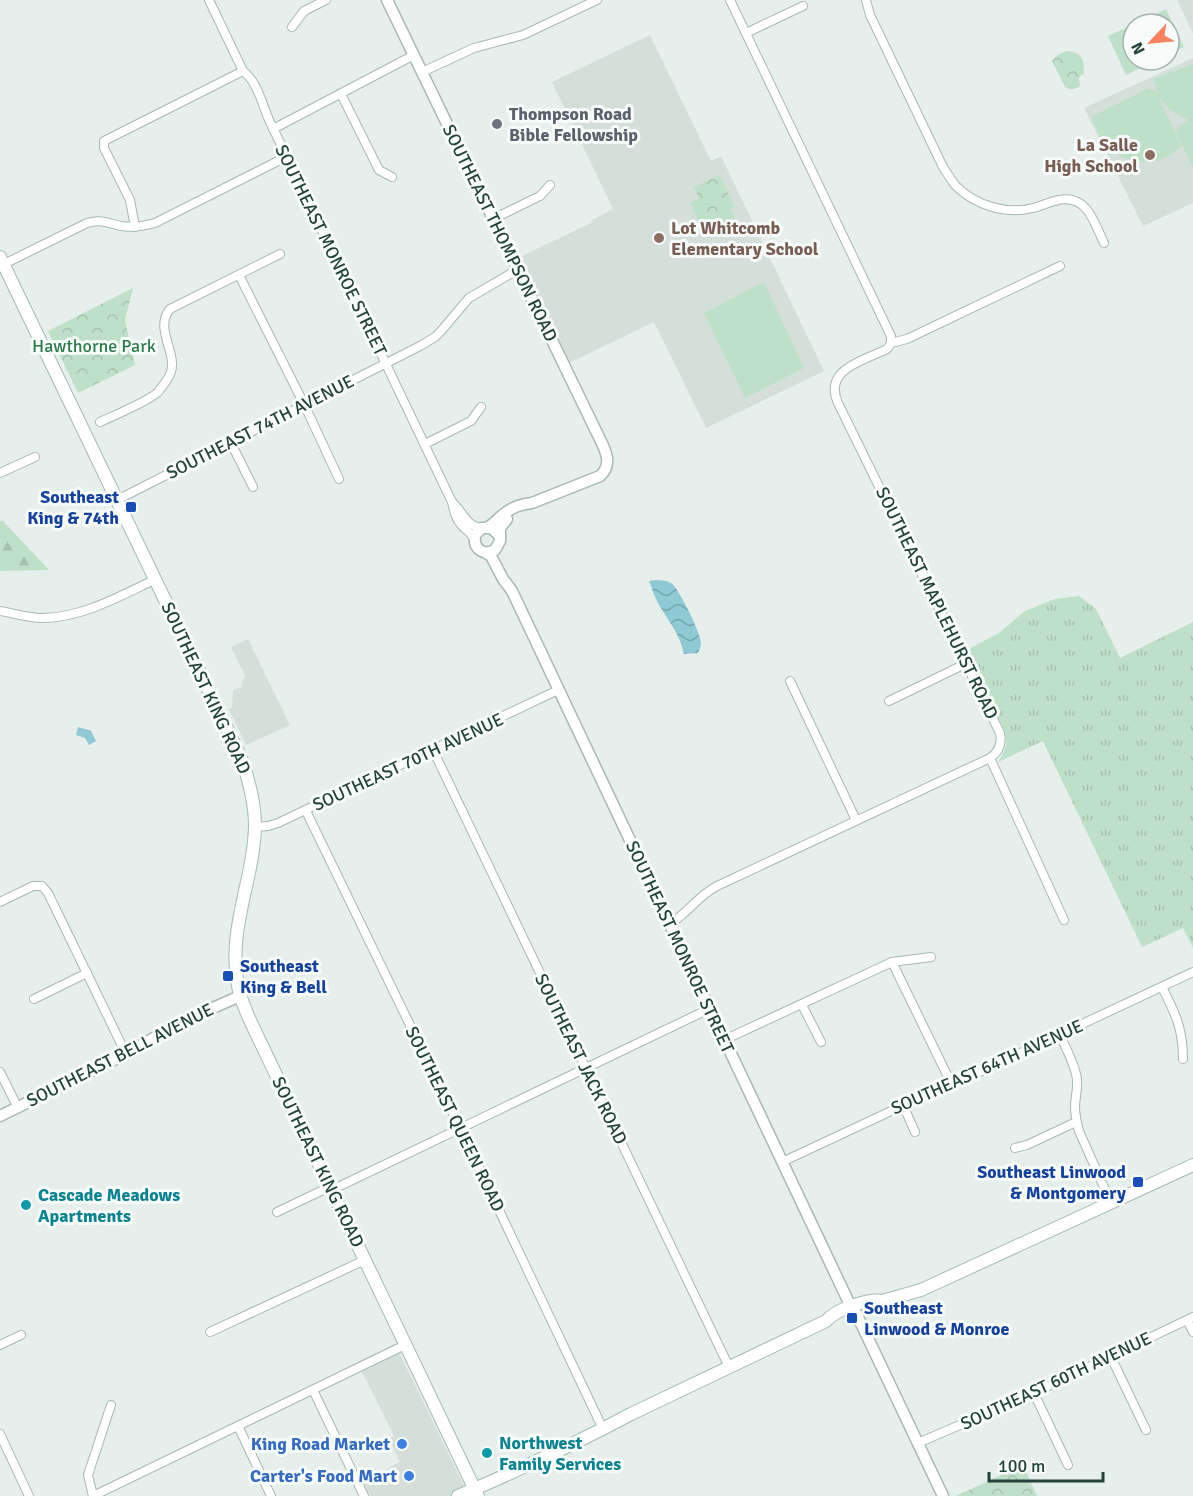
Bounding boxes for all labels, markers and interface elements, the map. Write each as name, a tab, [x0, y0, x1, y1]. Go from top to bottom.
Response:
north arrow	[1121, 12, 1181, 72]
text: N	[1127, 39, 1150, 58]
place label: Thompson Road Bible Fellowship	[509, 103, 638, 146]
marker: Thompson Road Bible Fellowship	[490, 117, 504, 131]
street label: SOUTHEAST THOMPSON ROAD	[438, 121, 562, 345]
place label: La Salle High School	[1044, 134, 1138, 177]
street label: SOUTHEAST MONROE STREET	[270, 141, 392, 359]
marker: La Salle High School	[1143, 148, 1157, 162]
place label: Lot Whitcomb Elementary School	[671, 217, 819, 260]
marker: Lot Whitcomb Elementary School	[652, 231, 666, 245]
park label: Hawthorne Park	[32, 335, 156, 357]
street label: SOUTHEAST 74TH AVENUE	[162, 370, 358, 484]
street label: SOUTHEAST MAPLEHURST ROAD	[871, 483, 1003, 723]
place label: Southeast King & 74th	[27, 486, 119, 529]
marker: Southeast King & 74th	[124, 500, 138, 514]
street label: SOUTHEAST KING ROAD	[157, 599, 255, 777]
street label: SOUTHEAST 70TH AVENUE	[309, 708, 507, 816]
street label: SOUTHEAST MONROE STREET	[621, 837, 739, 1057]
place label: Southeast King & Bell	[240, 955, 327, 998]
marker: Southeast King & Bell	[221, 969, 235, 983]
street label: SOUTHEAST JACK ROAD	[530, 970, 632, 1148]
street label: SOUTHEAST BELL AVENUE	[23, 998, 217, 1112]
street label: SOUTHEAST 64TH AVENUE	[888, 1015, 1086, 1119]
street label: SOUTHEAST QUEEN ROAD	[401, 1023, 509, 1215]
street label: SOUTHEAST KING ROAD	[267, 1073, 369, 1251]
place label: Southeast Linwood & Montgomery	[977, 1161, 1126, 1204]
marker: Southeast Linwood & Montgomery	[1131, 1175, 1145, 1189]
place label: Cascade Meadows Apartments	[38, 1184, 180, 1227]
marker: Cascade Meadows Apartments	[19, 1198, 33, 1212]
place label: Southeast Linwood & Monroe	[864, 1297, 1009, 1340]
marker: Southeast Linwood & Monroe	[845, 1311, 859, 1325]
street label: SOUTHEAST 60TH AVENUE	[957, 1327, 1155, 1435]
place label: Northwest Family Services	[499, 1432, 621, 1475]
place label: King Road Market	[251, 1433, 390, 1455]
marker: King Road Market	[395, 1437, 409, 1451]
scale bar	[989, 1445, 1103, 1483]
marker: Northwest Family Services	[480, 1446, 494, 1460]
text: 100 m	[998, 1455, 1045, 1477]
place label: Carter's Food Mart	[250, 1465, 397, 1487]
marker: Carter's Food Mart	[402, 1469, 416, 1483]

